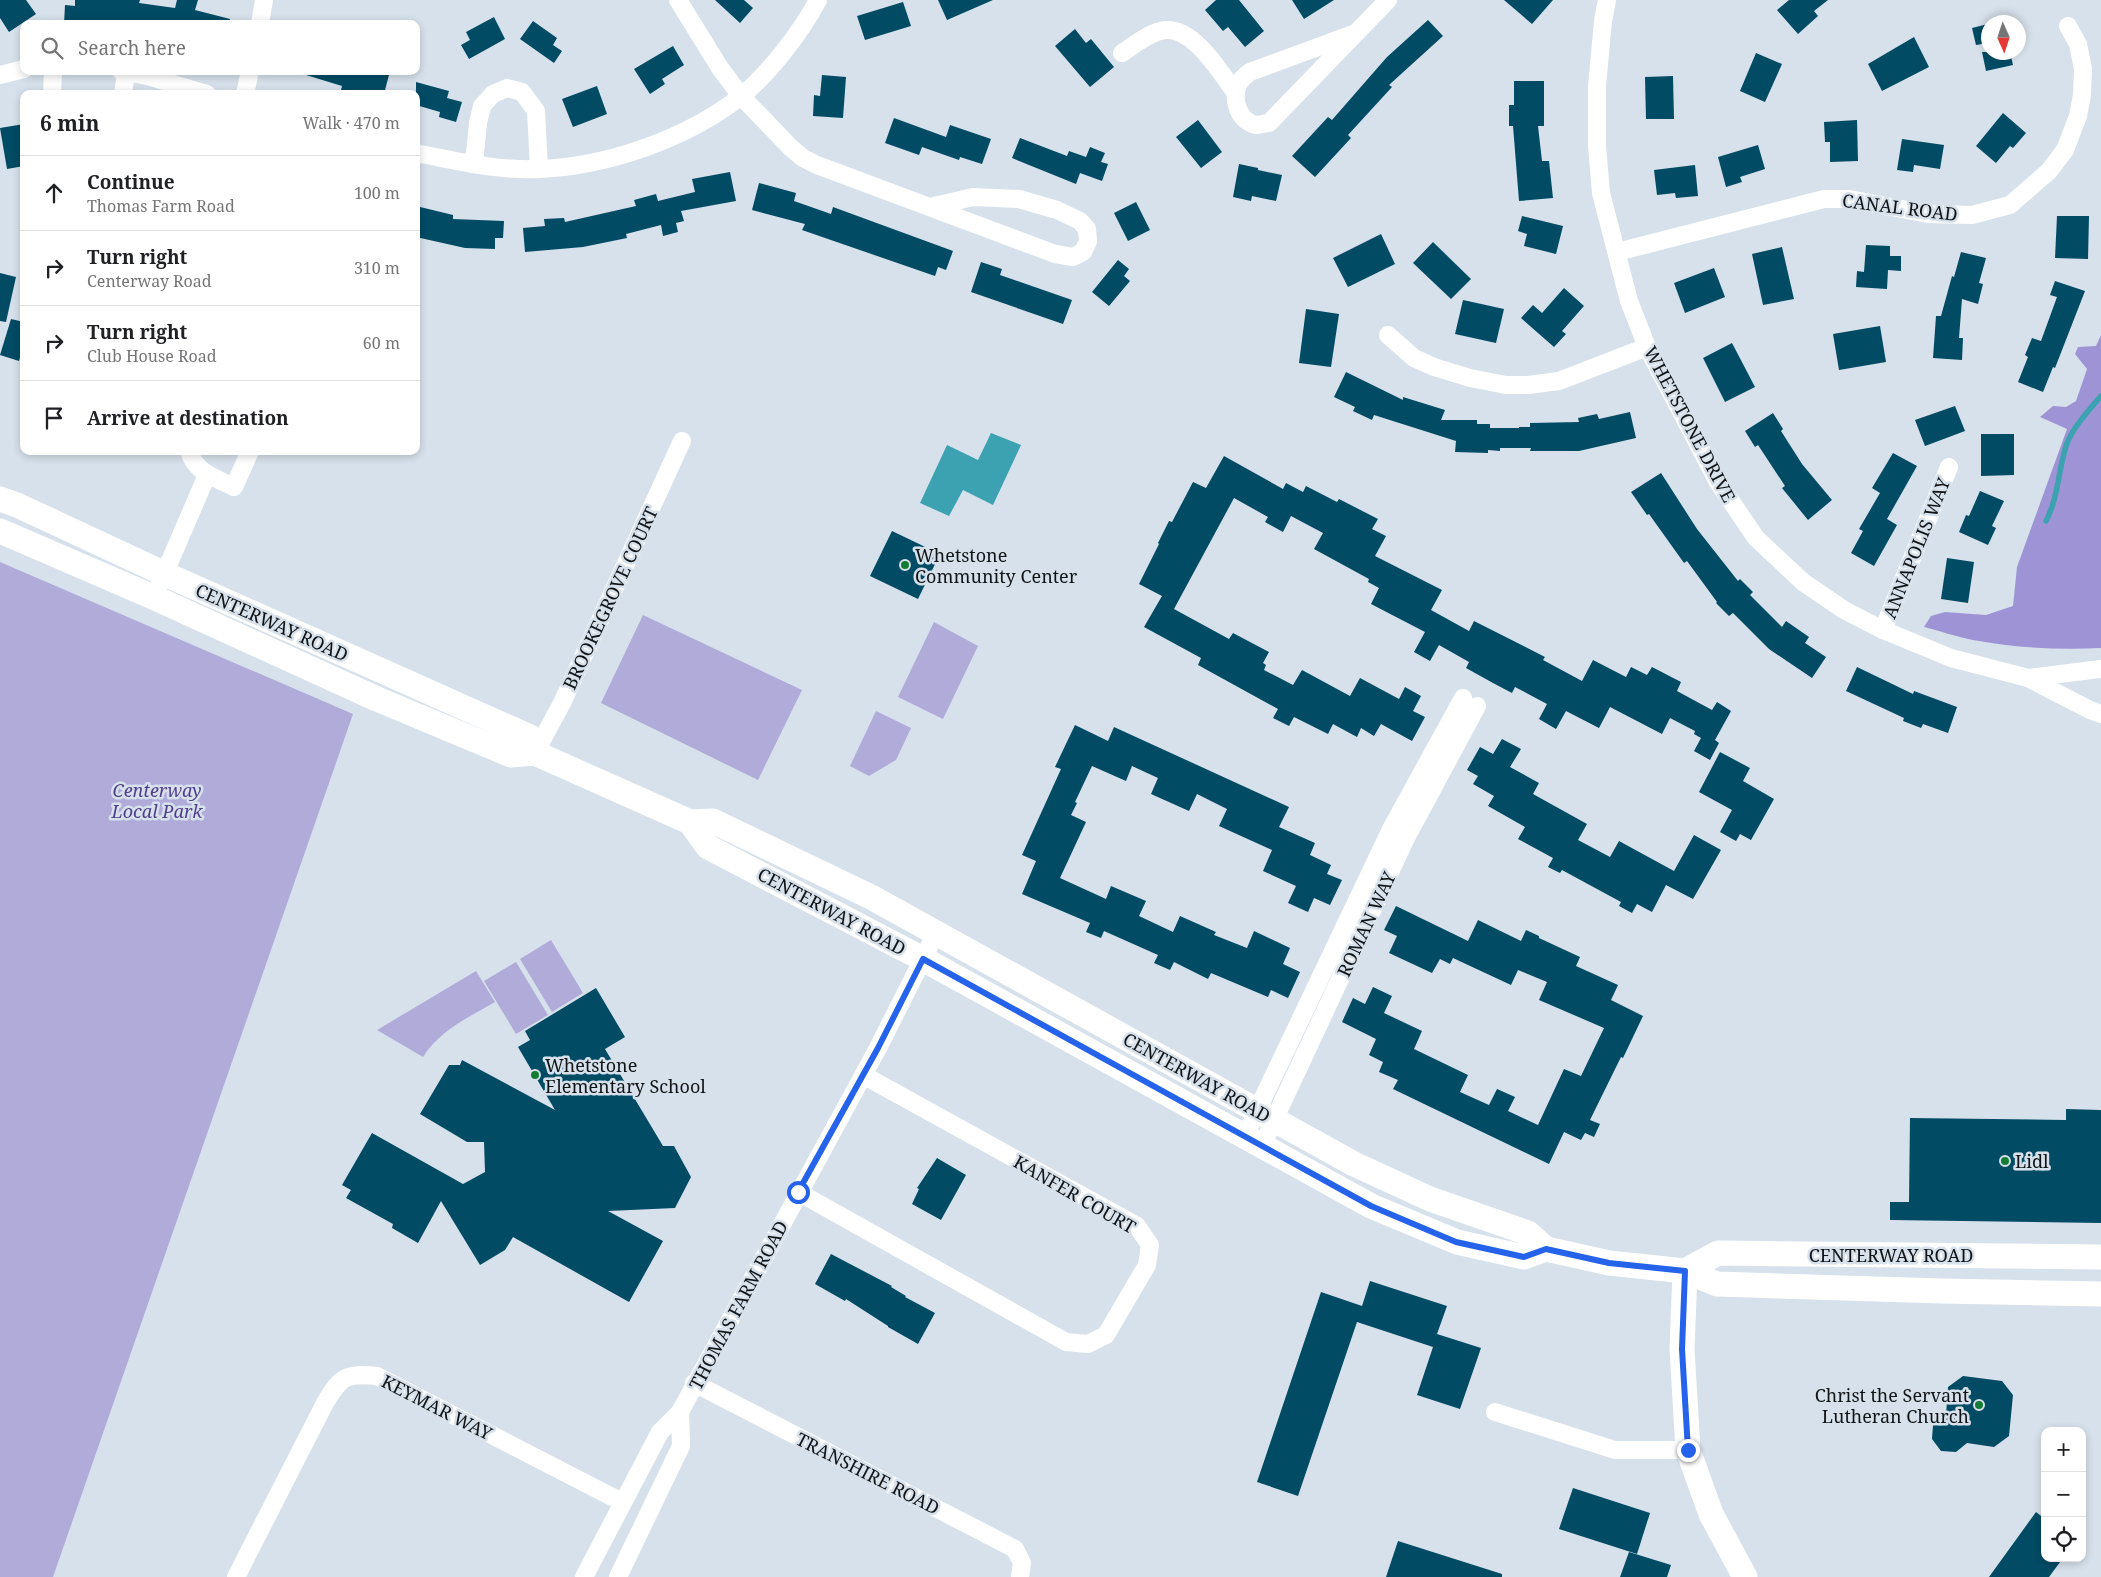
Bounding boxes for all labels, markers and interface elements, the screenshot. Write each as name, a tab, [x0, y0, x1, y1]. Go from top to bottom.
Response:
north arrow	[1981, 15, 2026, 60]
search box	[20, 20, 420, 75]
icon: search	[38, 34, 66, 62]
text: Search here	[78, 35, 186, 61]
text: 6 min	[40, 109, 99, 137]
text: Walk · 470 m	[303, 112, 400, 134]
text: Continue	[87, 169, 175, 195]
icon: ahead	[40, 179, 68, 207]
text: 100 m	[354, 182, 400, 204]
street label: CANAL ROAD	[1841, 188, 1959, 226]
text: Thomas Farm Road	[87, 195, 235, 217]
text: Turn right	[87, 244, 187, 270]
icon: right	[40, 254, 68, 282]
text: 310 m	[354, 257, 400, 279]
text: Centerway Road	[87, 270, 212, 292]
text: Turn right	[87, 319, 187, 345]
icon: right	[40, 329, 68, 357]
text: 60 m	[363, 332, 400, 354]
street label: WHETSTONE DRIVE	[1639, 342, 1741, 506]
text: Club House Road	[87, 345, 217, 367]
icon: arrive	[40, 404, 68, 432]
text: Arrive at destination	[87, 405, 289, 431]
street label: ANNAPOLIS WAY	[1877, 473, 1955, 622]
street label: BROOKEGROVE COURT	[557, 503, 663, 693]
place label: Whetstone Community Center	[915, 543, 1078, 588]
marker: Whetstone Community Center	[899, 559, 911, 571]
street label: CENTERWAY ROAD	[192, 578, 352, 666]
park label: Centerway Local Park	[110, 778, 203, 823]
street label: CENTERWAY ROAD	[754, 862, 910, 960]
street label: ROMAN WAY	[1331, 867, 1401, 980]
street label: CENTERWAY ROAD	[1119, 1027, 1275, 1127]
place label: Whetstone Elementary School	[545, 1053, 706, 1098]
marker: Whetstone Elementary School	[529, 1069, 541, 1081]
street label: KANFER COURT	[1010, 1149, 1140, 1239]
place label: Lidl	[2015, 1149, 2049, 1173]
marker: Lidl	[1999, 1155, 2011, 1167]
route start	[787, 1181, 810, 1204]
street label: THOMAS FARM ROAD	[683, 1216, 793, 1394]
street label: CENTERWAY ROAD	[1809, 1243, 1973, 1267]
street label: KEYMAR WAY	[378, 1369, 497, 1446]
place label: Christ the Servant Lutheran Church	[1815, 1383, 1969, 1428]
marker: Christ the Servant Lutheran Church	[1973, 1399, 1985, 1411]
street label: TRANSHIRE ROAD	[792, 1426, 944, 1520]
map controls	[2041, 1427, 2086, 1562]
button: +	[2041, 1427, 2086, 1472]
route end	[1677, 1439, 1700, 1462]
button: −	[2041, 1472, 2086, 1517]
button: locate	[2041, 1517, 2086, 1562]

